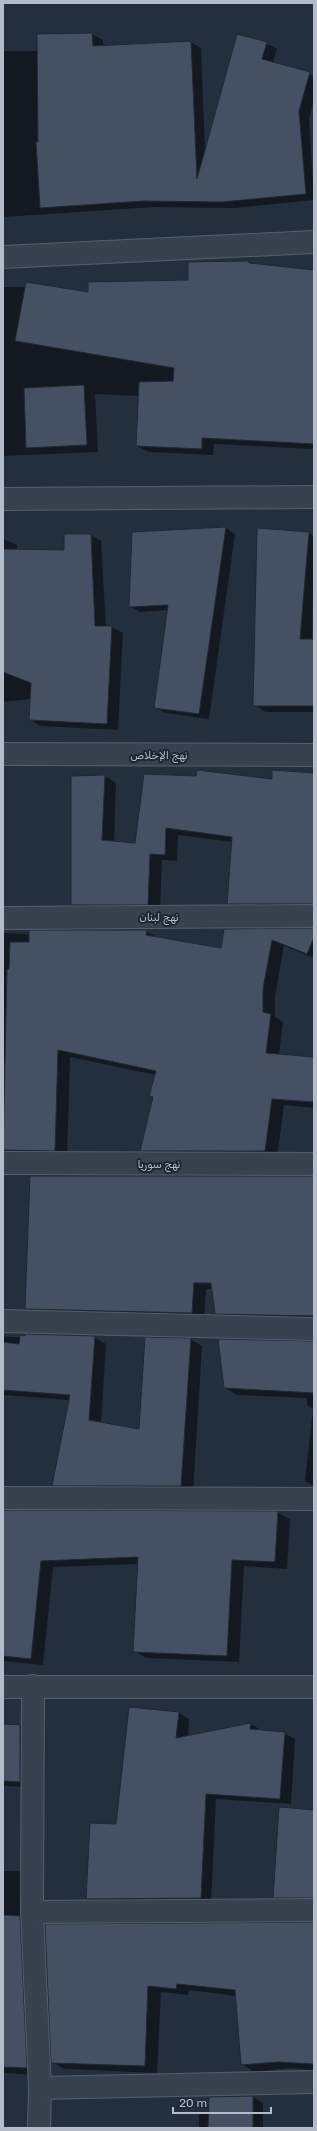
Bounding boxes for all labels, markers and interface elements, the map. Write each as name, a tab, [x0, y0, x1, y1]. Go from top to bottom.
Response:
street label: نهج الإخلاص	[130, 749, 188, 764]
street label: نهج لبنان	[139, 911, 179, 926]
street label: نهج سوريا	[137, 1158, 181, 1173]
scale bar	[173, 2089, 271, 2115]
text: 20 m	[179, 2096, 207, 2110]

